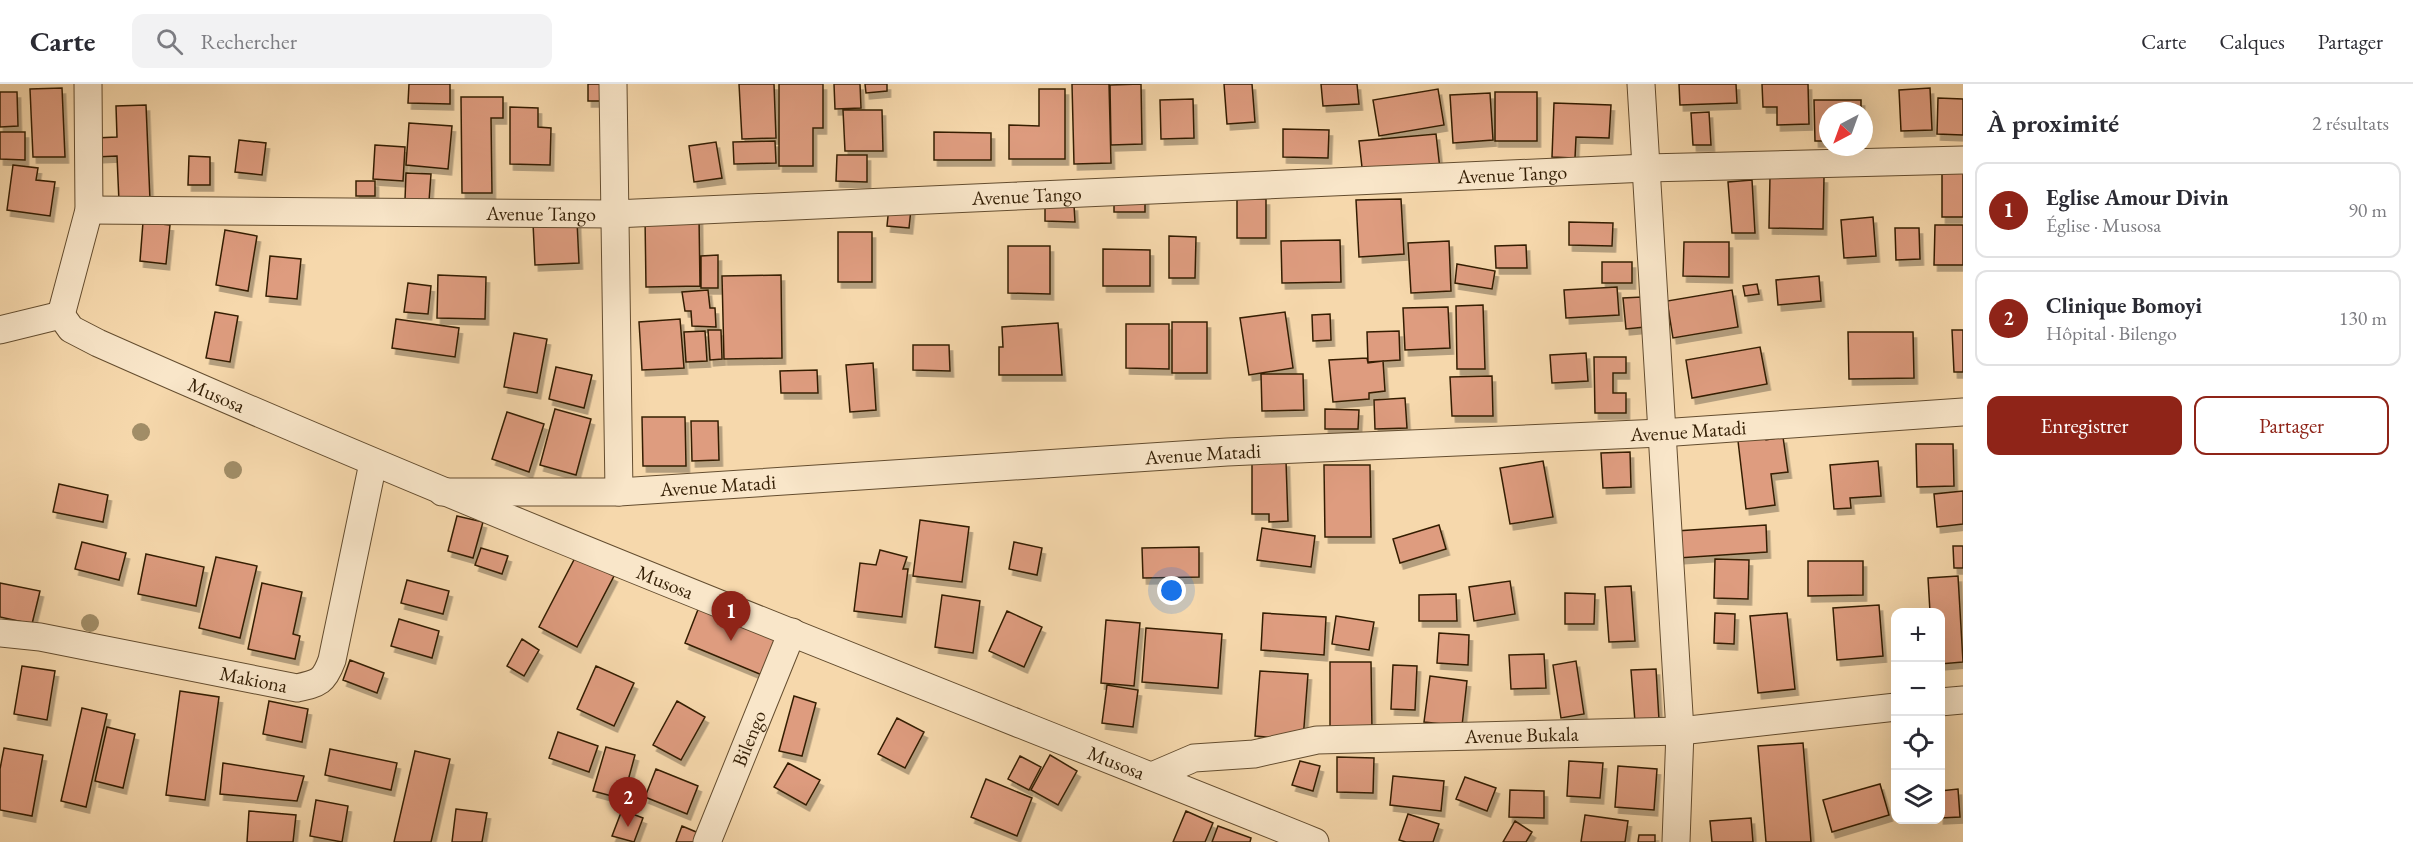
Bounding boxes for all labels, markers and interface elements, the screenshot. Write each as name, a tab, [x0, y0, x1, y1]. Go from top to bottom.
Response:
search box	[132, 14, 552, 68]
text: Carte	[30, 23, 96, 59]
icon: search	[153, 25, 186, 58]
text: Rechercher	[201, 27, 297, 56]
text: Carte	[2141, 28, 2186, 55]
text: Calques	[2219, 28, 2285, 55]
text: Partager	[2318, 28, 2383, 55]
north arrow	[1819, 102, 1873, 156]
text: À proximité	[1987, 106, 2119, 140]
text: 2 résultats	[2312, 110, 2389, 136]
street label: Avenue Tango	[1456, 159, 1568, 189]
street label: Avenue Tango	[970, 180, 1082, 211]
text: Eglise Amour Divin	[2046, 183, 2229, 212]
text: 1	[2003, 197, 2014, 223]
text: 90 m	[2348, 197, 2387, 223]
street label: Avenue Tango	[485, 200, 596, 227]
text: Église · Musosa	[2046, 212, 2161, 238]
text: Clinique Bomoyi	[2046, 291, 2202, 320]
text: 2	[2003, 305, 2014, 331]
text: 130 m	[2339, 305, 2387, 331]
text: Hôpital · Bilengo	[2046, 320, 2177, 346]
street label: Musosa	[184, 371, 249, 419]
button: Enregistrer	[1987, 396, 2182, 455]
button: Partager	[2194, 396, 2389, 455]
street label: Avenue Matadi	[1629, 414, 1747, 447]
street label: Avenue Matadi	[1143, 438, 1261, 470]
street label: Avenue Matadi	[658, 469, 777, 502]
street label: Musosa	[633, 559, 698, 605]
your location	[1157, 576, 1186, 605]
pin: 1	[712, 592, 750, 641]
map controls	[1891, 608, 1945, 824]
button: +	[1891, 608, 1945, 662]
street label: Makiona	[218, 660, 290, 699]
button: −	[1891, 662, 1945, 716]
street label: Bilengo	[726, 706, 772, 770]
button: locate	[1891, 716, 1945, 770]
street label: Avenue Bukala	[1463, 721, 1579, 749]
street label: Musosa	[1084, 739, 1149, 785]
button: layers	[1891, 770, 1945, 824]
pin: 2	[608, 778, 648, 827]

